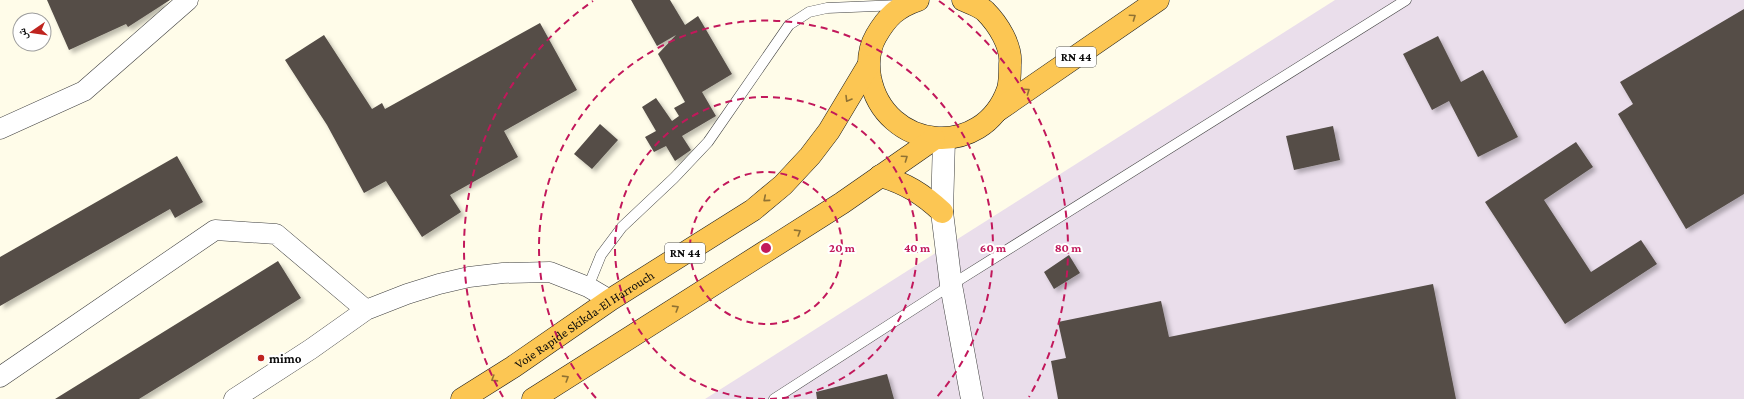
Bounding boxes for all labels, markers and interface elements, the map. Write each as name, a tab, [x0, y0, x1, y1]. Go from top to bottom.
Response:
north arrow	[12, 12, 52, 52]
one-way arrow	[1129, 15, 1136, 22]
text: ش	[15, 26, 31, 41]
road number: RN 44	[1056, 47, 1096, 67]
one-way arrow	[1022, 89, 1029, 96]
one-way arrow	[845, 95, 853, 102]
one-way arrow	[901, 155, 908, 163]
one-way arrow	[763, 195, 771, 202]
one-way arrow	[794, 229, 801, 236]
centre of rings	[759, 241, 773, 255]
text: 20 m	[829, 241, 856, 255]
text: 40 m	[904, 241, 931, 255]
text: 60 m	[980, 241, 1007, 255]
text: 80 m	[1055, 241, 1082, 255]
road number: RN 44	[665, 243, 705, 263]
street label: Voie Rapide Skikda-El Harrouch	[512, 267, 657, 372]
one-way arrow	[672, 305, 679, 313]
place label: mimo	[269, 351, 302, 366]
marker: mimo	[256, 353, 266, 363]
one-way arrow	[491, 374, 498, 381]
one-way arrow	[562, 375, 569, 383]

